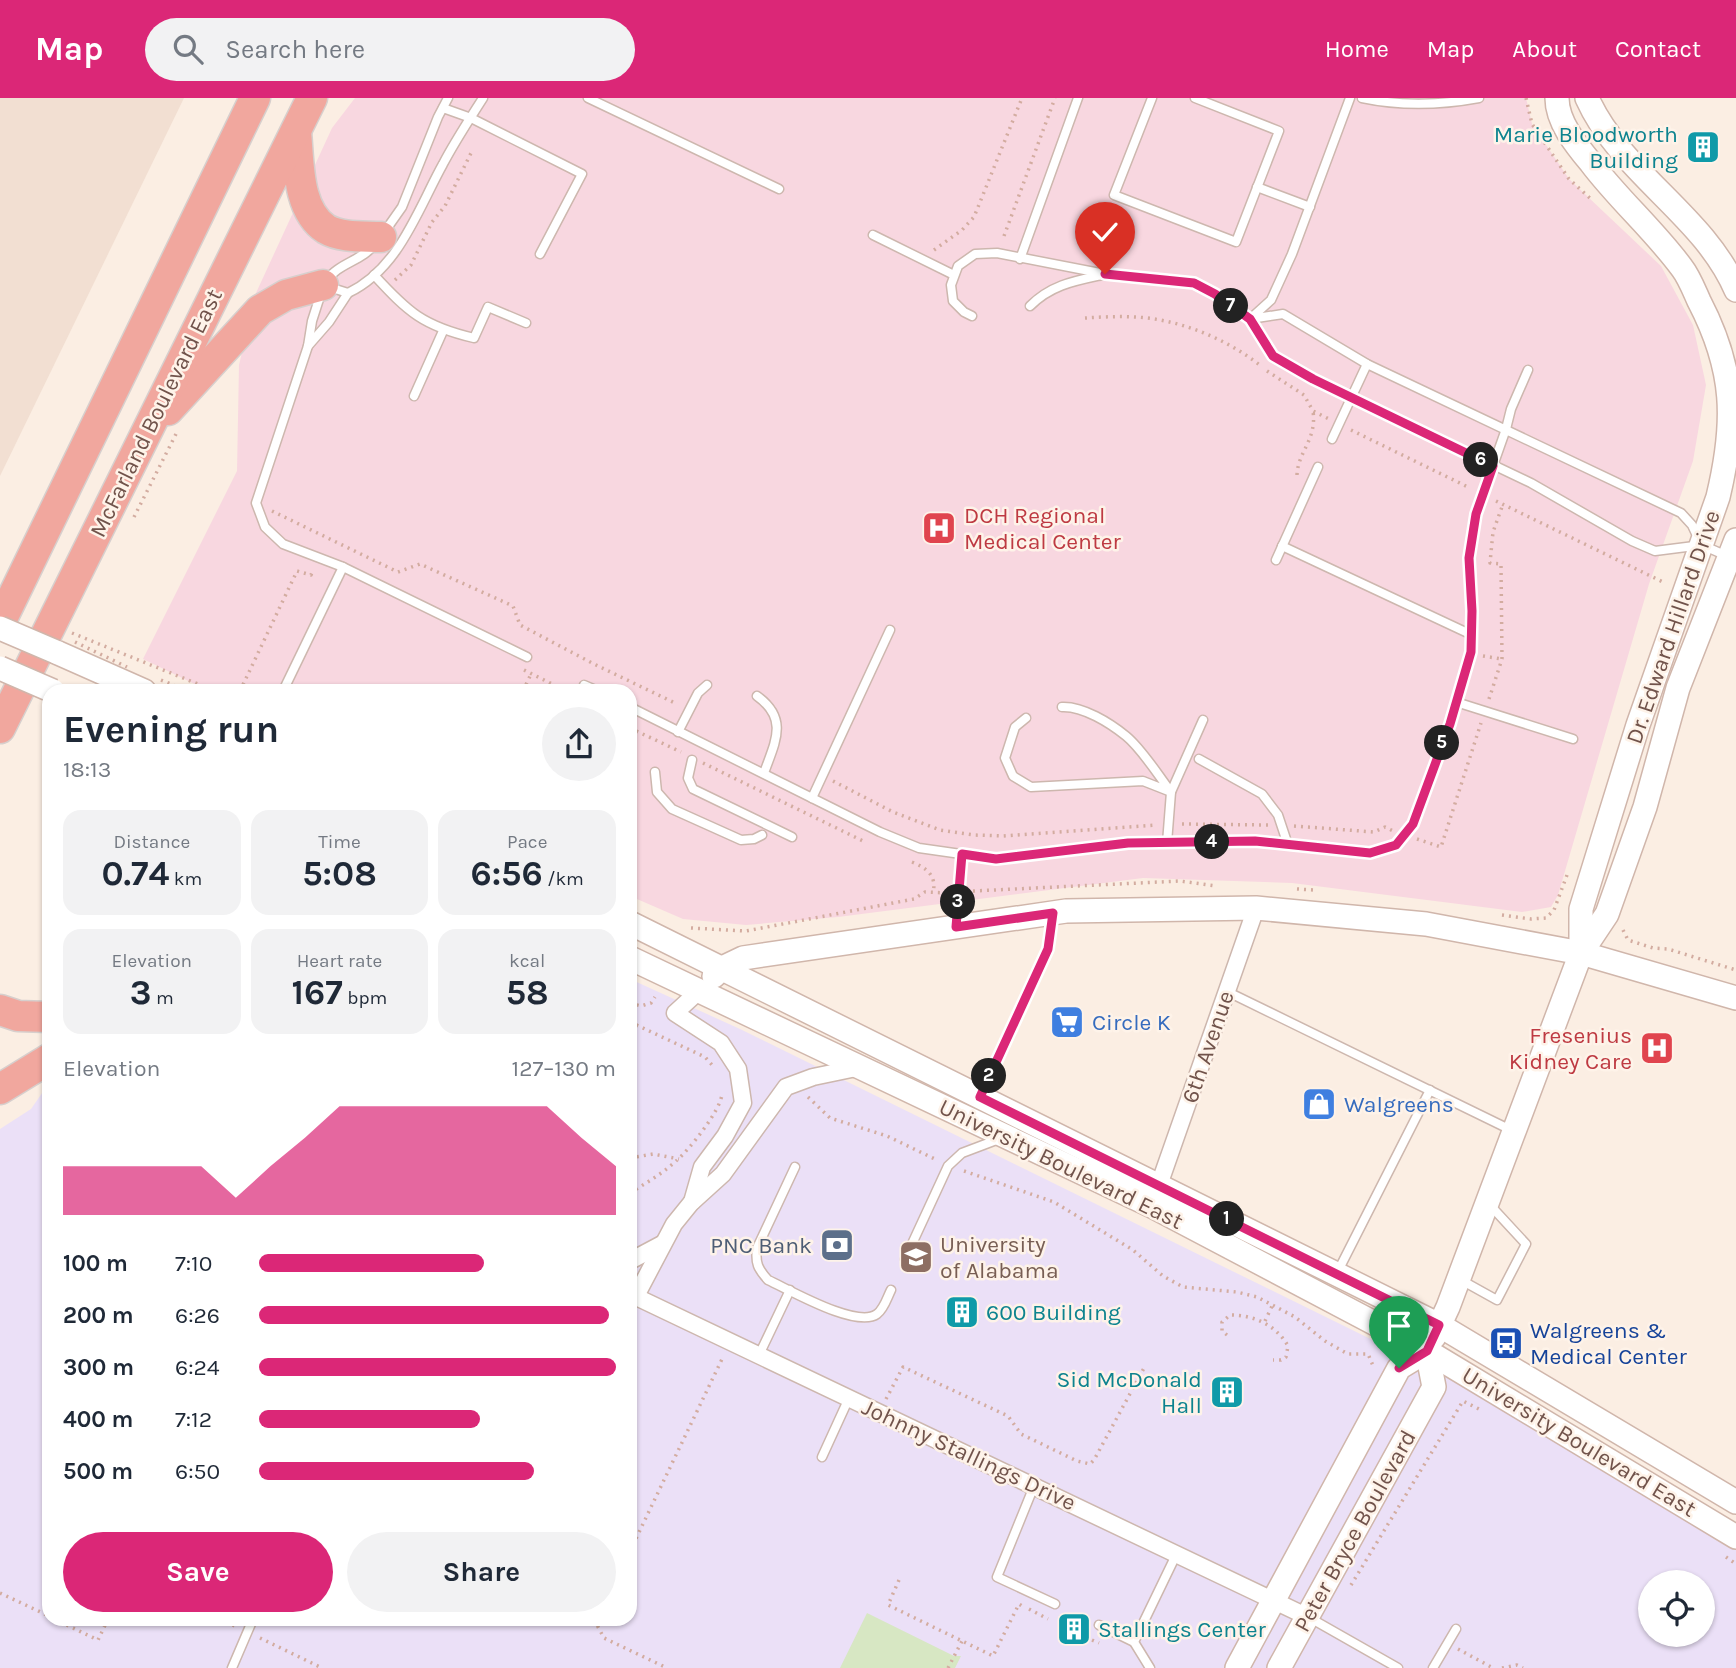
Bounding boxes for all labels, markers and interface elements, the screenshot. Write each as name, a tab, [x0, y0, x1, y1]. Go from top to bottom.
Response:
search box	[145, 18, 635, 81]
text: Map	[35, 30, 103, 68]
icon: search	[169, 30, 207, 68]
text: Search here	[225, 34, 365, 65]
text: Home	[1325, 35, 1389, 63]
text: Map	[1427, 35, 1474, 63]
text: About	[1512, 35, 1577, 63]
text: Contact	[1615, 35, 1701, 63]
place label: Marie Bloodworth Building	[1494, 121, 1678, 174]
building icon: Marie Bloodworth Building	[1684, 128, 1722, 166]
pin	[1075, 202, 1135, 274]
icon: check	[1086, 213, 1124, 251]
street label: McFarland Boulevard East	[84, 284, 228, 542]
pin: 7	[1214, 288, 1248, 324]
text: 7	[1226, 294, 1235, 316]
pin: 6	[1464, 442, 1498, 478]
text: 6	[1475, 448, 1486, 470]
place label: DCH Regional Medical Center	[964, 502, 1121, 555]
street label: Dr. Edward Hillard Drive	[1620, 507, 1726, 747]
hospital icon: DCH Regional Medical Center	[920, 509, 958, 547]
text: Evening run	[63, 707, 279, 752]
button: share	[542, 707, 616, 781]
pin: 5	[1424, 726, 1460, 760]
text: 5	[1436, 731, 1447, 753]
text: 18:13	[63, 756, 111, 783]
pin: 4	[1194, 824, 1230, 860]
text: 4	[1206, 830, 1217, 852]
text: Distance	[113, 831, 190, 853]
text: Time	[318, 831, 361, 853]
text: Pace	[507, 831, 547, 853]
text: 0.74	[101, 853, 169, 894]
text: 5:08	[302, 853, 377, 894]
text: 6:56	[470, 853, 543, 894]
text: km	[169, 868, 202, 890]
text: /km	[543, 868, 584, 890]
pin: 3	[940, 884, 976, 920]
text: 3	[952, 890, 963, 912]
text: Elevation	[112, 950, 192, 972]
text: Heart rate	[297, 950, 382, 972]
text: kcal	[509, 950, 545, 972]
text: 3	[130, 972, 152, 1013]
text: 167	[292, 972, 343, 1013]
text: 58	[506, 972, 549, 1013]
text: m	[152, 987, 174, 1009]
text: bpm	[343, 987, 387, 1009]
street label: 6th Avenue	[1176, 987, 1240, 1107]
supermarket icon: Circle K	[1048, 1003, 1086, 1041]
place label: Circle K	[1092, 1009, 1171, 1036]
place label: Fresenius Kidney Care	[1509, 1022, 1632, 1075]
hospital icon: Fresenius Kidney Care	[1638, 1029, 1676, 1067]
text: Elevation	[63, 1055, 160, 1082]
text: 127–130 m	[512, 1055, 616, 1082]
pin: 2	[972, 1058, 1006, 1094]
text: 2	[983, 1064, 994, 1086]
shop icon: Walgreens	[1300, 1085, 1338, 1123]
place label: Walgreens	[1344, 1091, 1454, 1118]
street label: University Boulevard East	[935, 1093, 1188, 1235]
pin: 1	[1210, 1202, 1244, 1236]
text: 1	[1223, 1207, 1230, 1229]
bank icon: PNC Bank	[818, 1226, 856, 1264]
place label: University of Alabama	[940, 1231, 1059, 1284]
place label: PNC Bank	[710, 1232, 812, 1259]
school or university icon: University of Alabama	[897, 1238, 935, 1276]
text: 100 m	[63, 1250, 128, 1277]
text: 7:10	[175, 1250, 212, 1277]
building icon: 600 Building	[943, 1293, 981, 1331]
pin	[1369, 1296, 1429, 1368]
place label: 600 Building	[986, 1299, 1121, 1326]
text: 200 m	[63, 1302, 134, 1329]
text: 6:26	[175, 1302, 220, 1329]
icon: arrive	[1380, 1307, 1418, 1345]
place label: Walgreens & Medical Center	[1530, 1317, 1687, 1370]
bus stop icon: Walgreens & Medical Center	[1487, 1324, 1525, 1362]
text: 300 m	[63, 1354, 134, 1381]
text: 6:24	[175, 1354, 220, 1381]
street label: University Boulevard East	[1457, 1361, 1701, 1523]
place label: Sid McDonald Hall	[1056, 1366, 1202, 1419]
building icon: Sid McDonald Hall	[1208, 1373, 1246, 1411]
street label: Johnny Stallings Drive	[858, 1394, 1080, 1516]
text: 400 m	[63, 1406, 133, 1433]
text: 7:12	[175, 1406, 212, 1433]
street label: Peter Bryce Boulevard	[1288, 1425, 1422, 1637]
text: 500 m	[63, 1458, 133, 1485]
text: 6:50	[175, 1458, 220, 1485]
button: Save	[63, 1532, 333, 1612]
button: Share	[347, 1532, 616, 1612]
map controls	[1638, 1570, 1715, 1647]
button: locate	[1638, 1570, 1715, 1647]
building icon: Stallings Center	[1055, 1610, 1093, 1648]
place label: Stallings Center	[1098, 1616, 1267, 1643]

